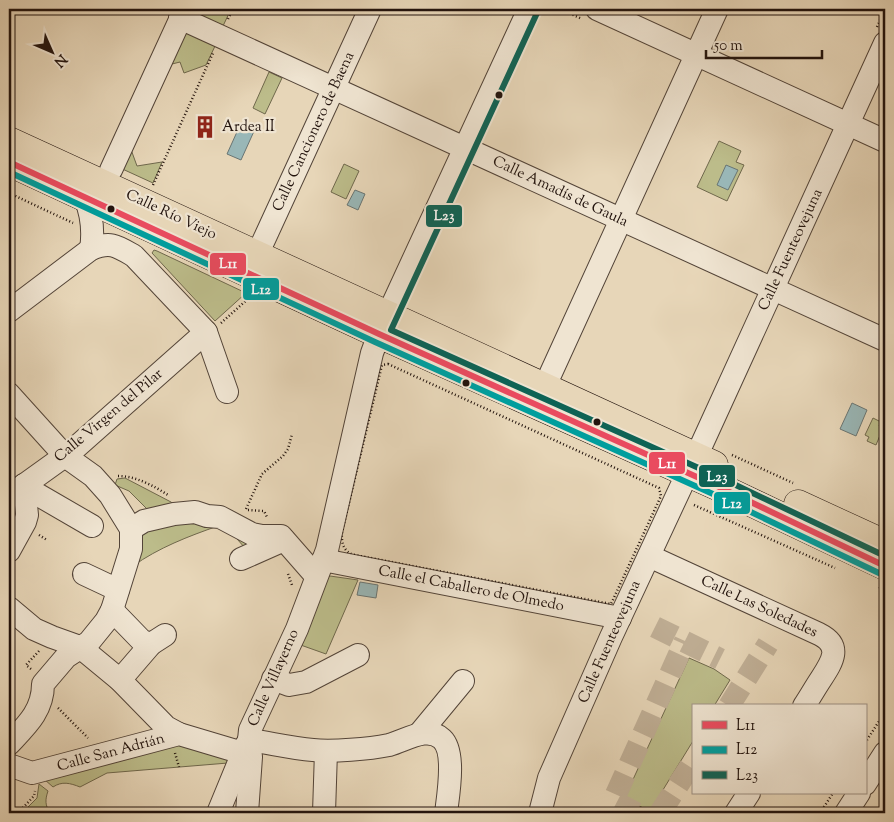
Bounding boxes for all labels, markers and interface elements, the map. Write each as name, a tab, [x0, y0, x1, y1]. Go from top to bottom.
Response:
north arrow	[28, 28, 78, 78]
scale bar	[706, 28, 823, 60]
text: 50 m	[713, 36, 743, 57]
text: N	[49, 49, 71, 71]
street label: Calle Cancionero de Baena	[268, 49, 360, 215]
unlabelled marker	[494, 90, 504, 100]
building icon: Ardea II	[192, 114, 218, 140]
place label: Ardea II	[222, 117, 275, 138]
street label: Calle Amadís de Gaula	[489, 151, 631, 233]
street label: Calle Río Viejo	[122, 185, 220, 245]
street label: Calle Fuenteovejuna	[754, 185, 829, 314]
unlabelled marker	[106, 204, 116, 214]
line badge: L23	[425, 204, 463, 228]
text: L23	[434, 207, 455, 227]
line badge: L11	[209, 252, 247, 276]
text: L11	[219, 255, 237, 275]
line badge: L12	[242, 277, 280, 301]
text: L12	[251, 281, 271, 301]
street label: Calle Virgen del Pilar	[50, 364, 168, 468]
unlabelled marker	[461, 378, 471, 388]
unlabelled marker	[592, 417, 602, 427]
line badge: L11	[648, 451, 686, 475]
text: L11	[658, 455, 676, 475]
line badge: L23	[698, 464, 736, 488]
text: L23	[707, 468, 728, 488]
line badge: L12	[713, 491, 751, 515]
text: L12	[722, 495, 742, 515]
street label: Calle el Caballero de Olmedo	[376, 561, 566, 617]
street label: Calle Las Soledades	[697, 571, 821, 643]
street label: Calle Fuenteovejuna	[573, 577, 647, 707]
street label: Calle Villayerno	[243, 626, 305, 730]
legend	[692, 704, 866, 794]
text: L11	[736, 716, 755, 737]
street label: Calle San Adrián	[55, 729, 167, 777]
text: L12	[736, 740, 757, 761]
text: L23	[736, 766, 758, 787]

